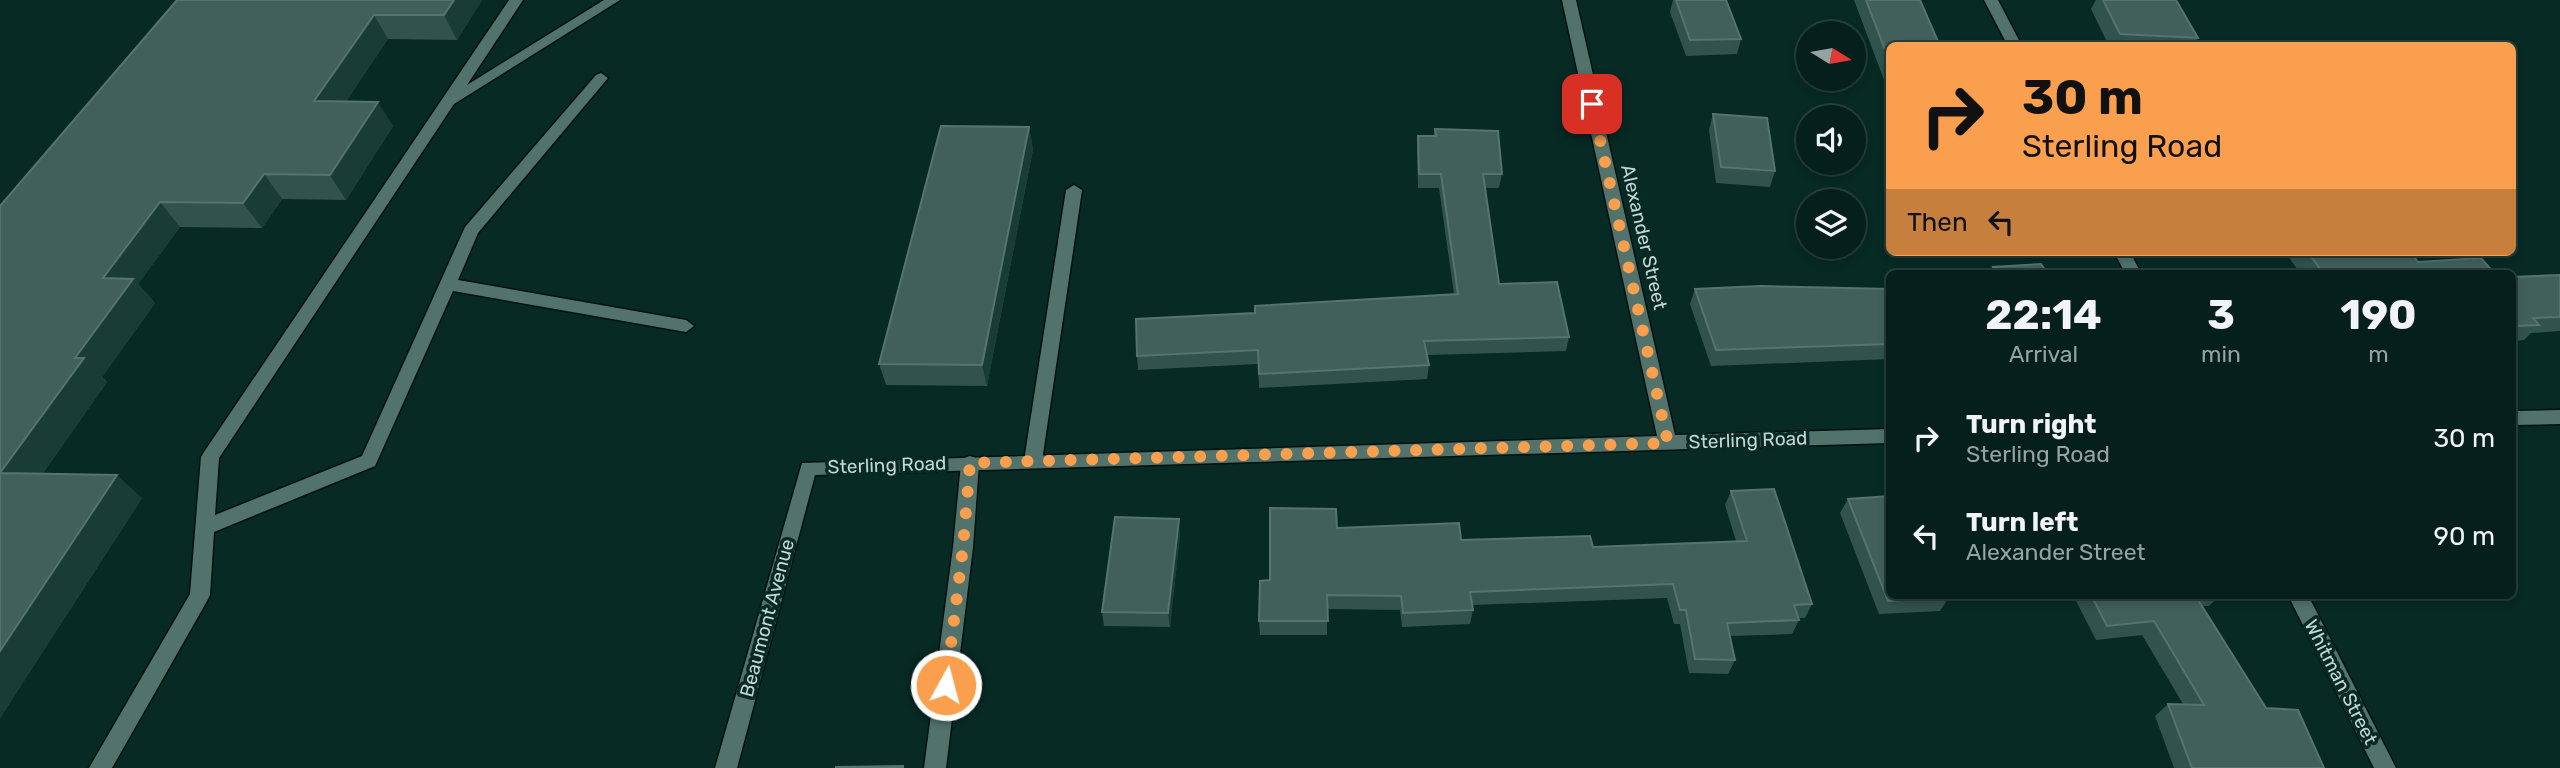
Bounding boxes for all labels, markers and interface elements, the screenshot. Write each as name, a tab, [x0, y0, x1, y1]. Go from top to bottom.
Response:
north arrow	[1796, 21, 1866, 91]
map controls	[1796, 21, 1866, 259]
text: 30 m	[2022, 68, 2143, 126]
icon: right	[1907, 70, 1998, 161]
pin	[1562, 74, 1622, 134]
icon: arrive	[1573, 85, 1611, 123]
button: sound	[1796, 105, 1866, 175]
text: Sterling Road	[2022, 127, 2222, 165]
street label: Alexander Street	[1616, 162, 1672, 312]
button: layers	[1796, 189, 1866, 259]
icon: left	[1982, 203, 2020, 241]
text: Then	[1907, 207, 1968, 238]
text: 22:14	[1985, 290, 2102, 340]
text: 3	[2207, 290, 2235, 340]
text: 190	[2340, 290, 2417, 340]
text: Arrival	[2009, 340, 2078, 368]
text: min	[2201, 340, 2241, 368]
text: m	[2368, 340, 2389, 368]
text: Turn right	[1966, 409, 2096, 440]
icon: right	[1907, 419, 1945, 457]
text: 30 m	[2433, 423, 2495, 454]
street label: Sterling Road	[1688, 426, 1808, 454]
text: Sterling Road	[1966, 440, 2110, 468]
street label: Sterling Road	[827, 451, 947, 479]
text: Turn left	[1966, 507, 2078, 538]
icon: left	[1907, 517, 1945, 555]
text: 90 m	[2434, 521, 2495, 552]
street label: Beaumont Avenue	[735, 537, 799, 699]
text: Alexander Street	[1966, 538, 2145, 566]
street label: Whitman Street	[2300, 616, 2383, 749]
position arrow	[909, 648, 983, 722]

